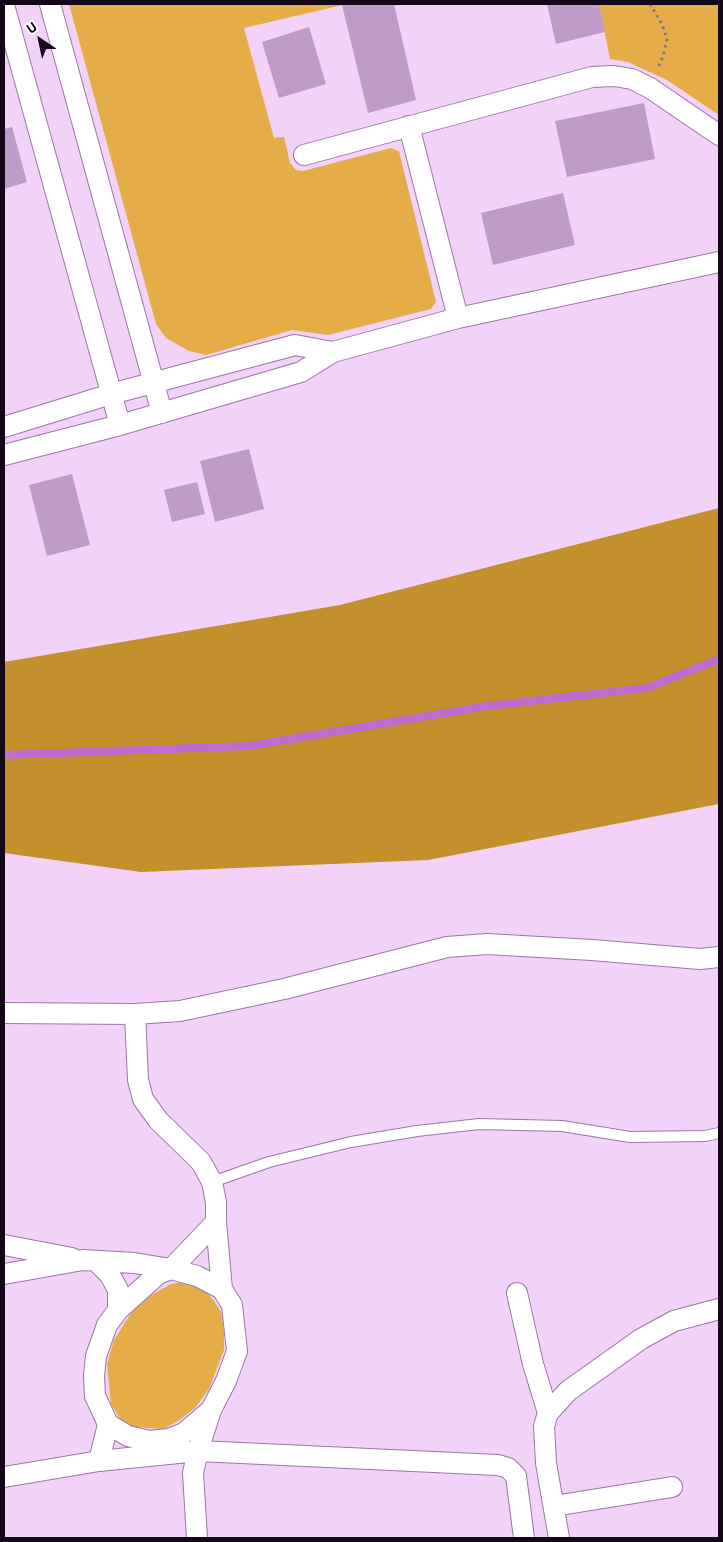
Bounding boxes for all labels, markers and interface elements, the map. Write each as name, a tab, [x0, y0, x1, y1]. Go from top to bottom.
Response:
north arrow	[15, 15, 65, 65]
text: U	[22, 16, 41, 38]

